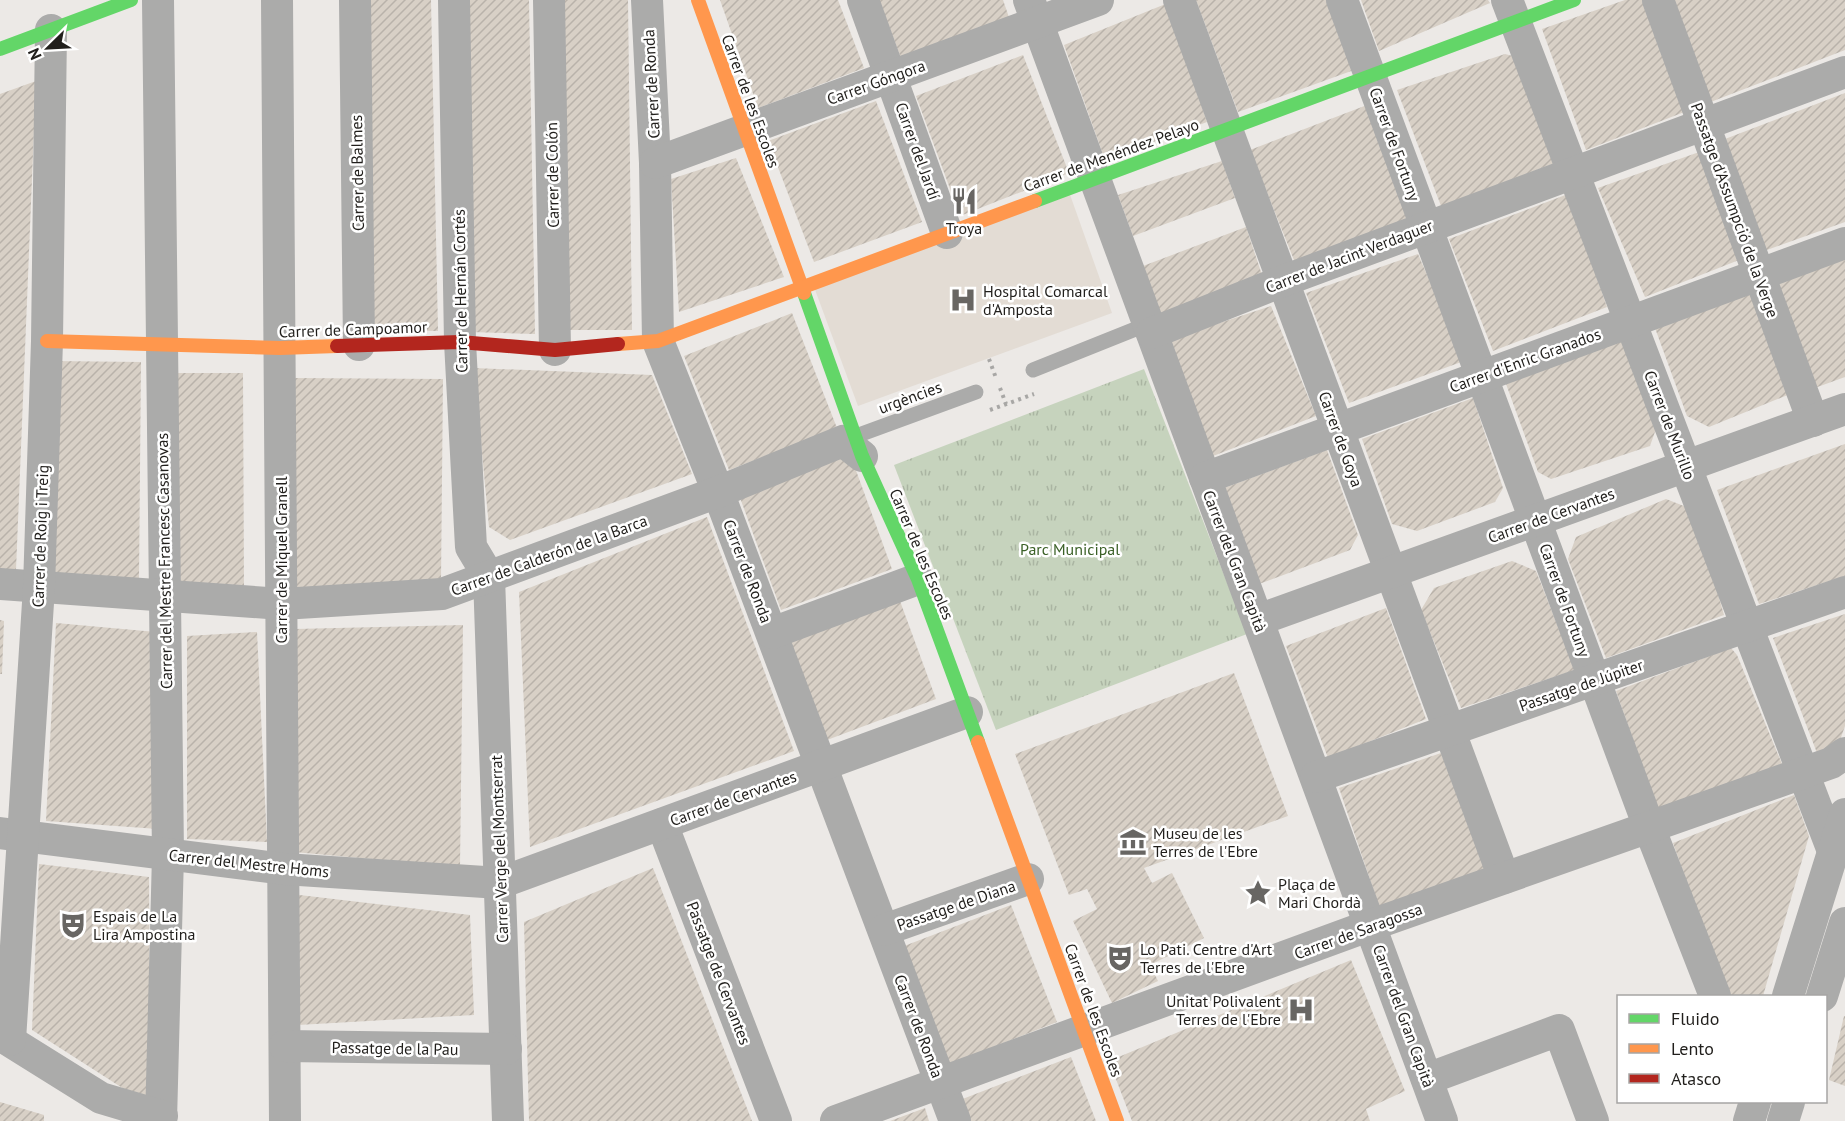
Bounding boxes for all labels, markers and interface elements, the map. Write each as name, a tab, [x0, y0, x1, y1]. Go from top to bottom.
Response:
north arrow	[18, 18, 78, 78]
street label: Carrer de Ronda	[638, 29, 664, 139]
street label: Carrer de les Escoles	[718, 32, 785, 171]
text: N	[23, 45, 46, 63]
street label: Carrer Góngora	[824, 55, 928, 109]
street label: Carrer de Fortuny	[1365, 84, 1425, 204]
street label: Carrer del Jardí	[891, 100, 945, 202]
street label: Passatge d'Assumpció de la Verge	[1687, 100, 1783, 320]
street label: Carrer de Balmes	[346, 114, 368, 231]
street label: Carrer de Menéndez Pelayo	[1020, 114, 1202, 196]
street label: Carrer de Colón	[541, 122, 563, 228]
restaurant icon: Troya	[949, 186, 979, 216]
street label: Carrer de Hernán Cortés	[449, 209, 471, 373]
street label: Carrer de Jacint Verdaguer	[1262, 215, 1436, 297]
place label: Troya	[946, 218, 982, 238]
place label: Hospital Comarcal d'Amposta	[983, 281, 1108, 319]
hospital icon: Hospital Comarcal d'Amposta	[948, 285, 978, 315]
street label: Carrer de Campoamor	[278, 316, 428, 342]
street label: Carrer d'Enric Granados	[1447, 323, 1604, 397]
street label: Carrer de Murillo	[1640, 368, 1700, 482]
street label: urgències	[876, 376, 945, 418]
street label: Carrer de Goya	[1314, 389, 1368, 489]
street label: Carrer del Mestre Francesc Casanovas	[152, 432, 176, 689]
street label: Carrer de Roig i Treig	[28, 464, 52, 608]
street label: Carrer de Miquel Granell	[271, 476, 291, 644]
street label: Carrer de Cervantes	[1485, 483, 1617, 547]
street label: Carrer de les Escoles	[885, 485, 959, 623]
street label: Carrer del Gran Capità	[1199, 487, 1271, 635]
street label: Carrer de Calderón de la Barca	[448, 510, 650, 600]
street label: Carrer de Ronda	[719, 516, 777, 626]
park label: Parc Municipal	[1020, 539, 1120, 559]
street label: Carrer de Fortuny	[1535, 540, 1595, 660]
street label: Passatge de Júpiter	[1516, 654, 1646, 716]
street label: Carrer Verge del Montserrat	[486, 754, 512, 943]
street label: Carrer de Cervantes	[667, 766, 799, 830]
place label: Museu de les Terres de l'Ebre	[1153, 823, 1258, 861]
museum icon: Museu de les Terres de l'Ebre	[1118, 827, 1148, 857]
street label: Carrer del Mestre Homs	[168, 845, 330, 881]
place label: Plaça de Mari Chordà	[1278, 874, 1361, 912]
street label: Passatge de Diana	[894, 875, 1018, 935]
place icon: Plaça de Mari Chordà	[1243, 878, 1273, 908]
street label: Passatge de Cervantes	[682, 899, 756, 1048]
street label: Carrer de Saragossa	[1291, 899, 1425, 963]
place label: Espais de La Lira Ampostina	[93, 906, 195, 944]
theatre icon: Espais de La Lira Ampostina	[58, 910, 88, 940]
place label: Lo Pati. Centre d'Art Terres de l'Ebre	[1140, 939, 1273, 977]
street label: Carrer de les Escoles	[1061, 941, 1128, 1080]
street label: Carrer del Gran Capità	[1369, 942, 1439, 1090]
theatre icon: Lo Pati. Centre d'Art Terres de l'Ebre	[1105, 943, 1135, 973]
street label: Carrer de Ronda	[890, 971, 948, 1081]
place label: Unitat Polivalent Terres de l'Ebre	[1166, 991, 1282, 1029]
hospital icon: Unitat Polivalent Terres de l'Ebre	[1286, 995, 1316, 1025]
legend	[1617, 995, 1827, 1103]
text: Fluido	[1671, 1007, 1719, 1030]
street label: Passatge de la Pau	[331, 1037, 459, 1059]
text: Lento	[1671, 1037, 1714, 1060]
text: Atasco	[1671, 1067, 1721, 1090]

